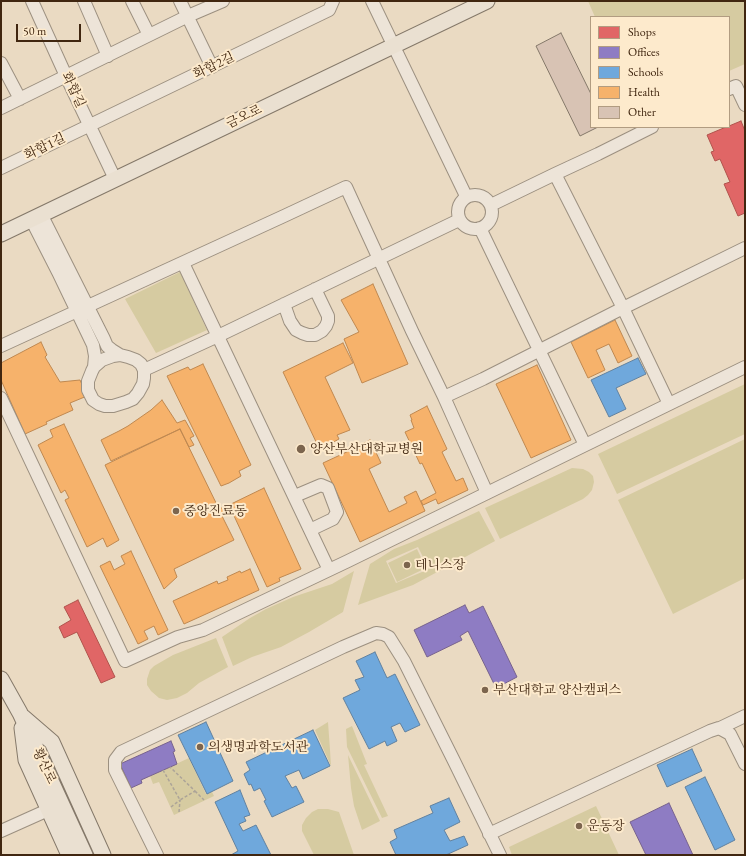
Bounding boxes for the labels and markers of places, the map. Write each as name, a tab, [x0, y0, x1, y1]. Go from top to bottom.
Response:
place label: 양산부산대학교병원	[310, 441, 423, 457]
marker: 양산부산대학교병원	[295, 443, 307, 455]
place label: 중앙진료동	[184, 503, 247, 519]
marker: 중앙진료동	[171, 506, 181, 516]
place label: 테니스장	[415, 557, 465, 573]
marker: 테니스장	[402, 560, 412, 570]
place label: 부산대학교 양산캠퍼스	[493, 682, 621, 698]
marker: 부산대학교 양산캠퍼스	[480, 685, 490, 695]
place label: 의생명과학도서관	[208, 739, 308, 755]
marker: 의생명과학도서관	[195, 742, 205, 752]
place label: 운동장	[587, 818, 625, 834]
marker: 운동장	[574, 821, 584, 831]

